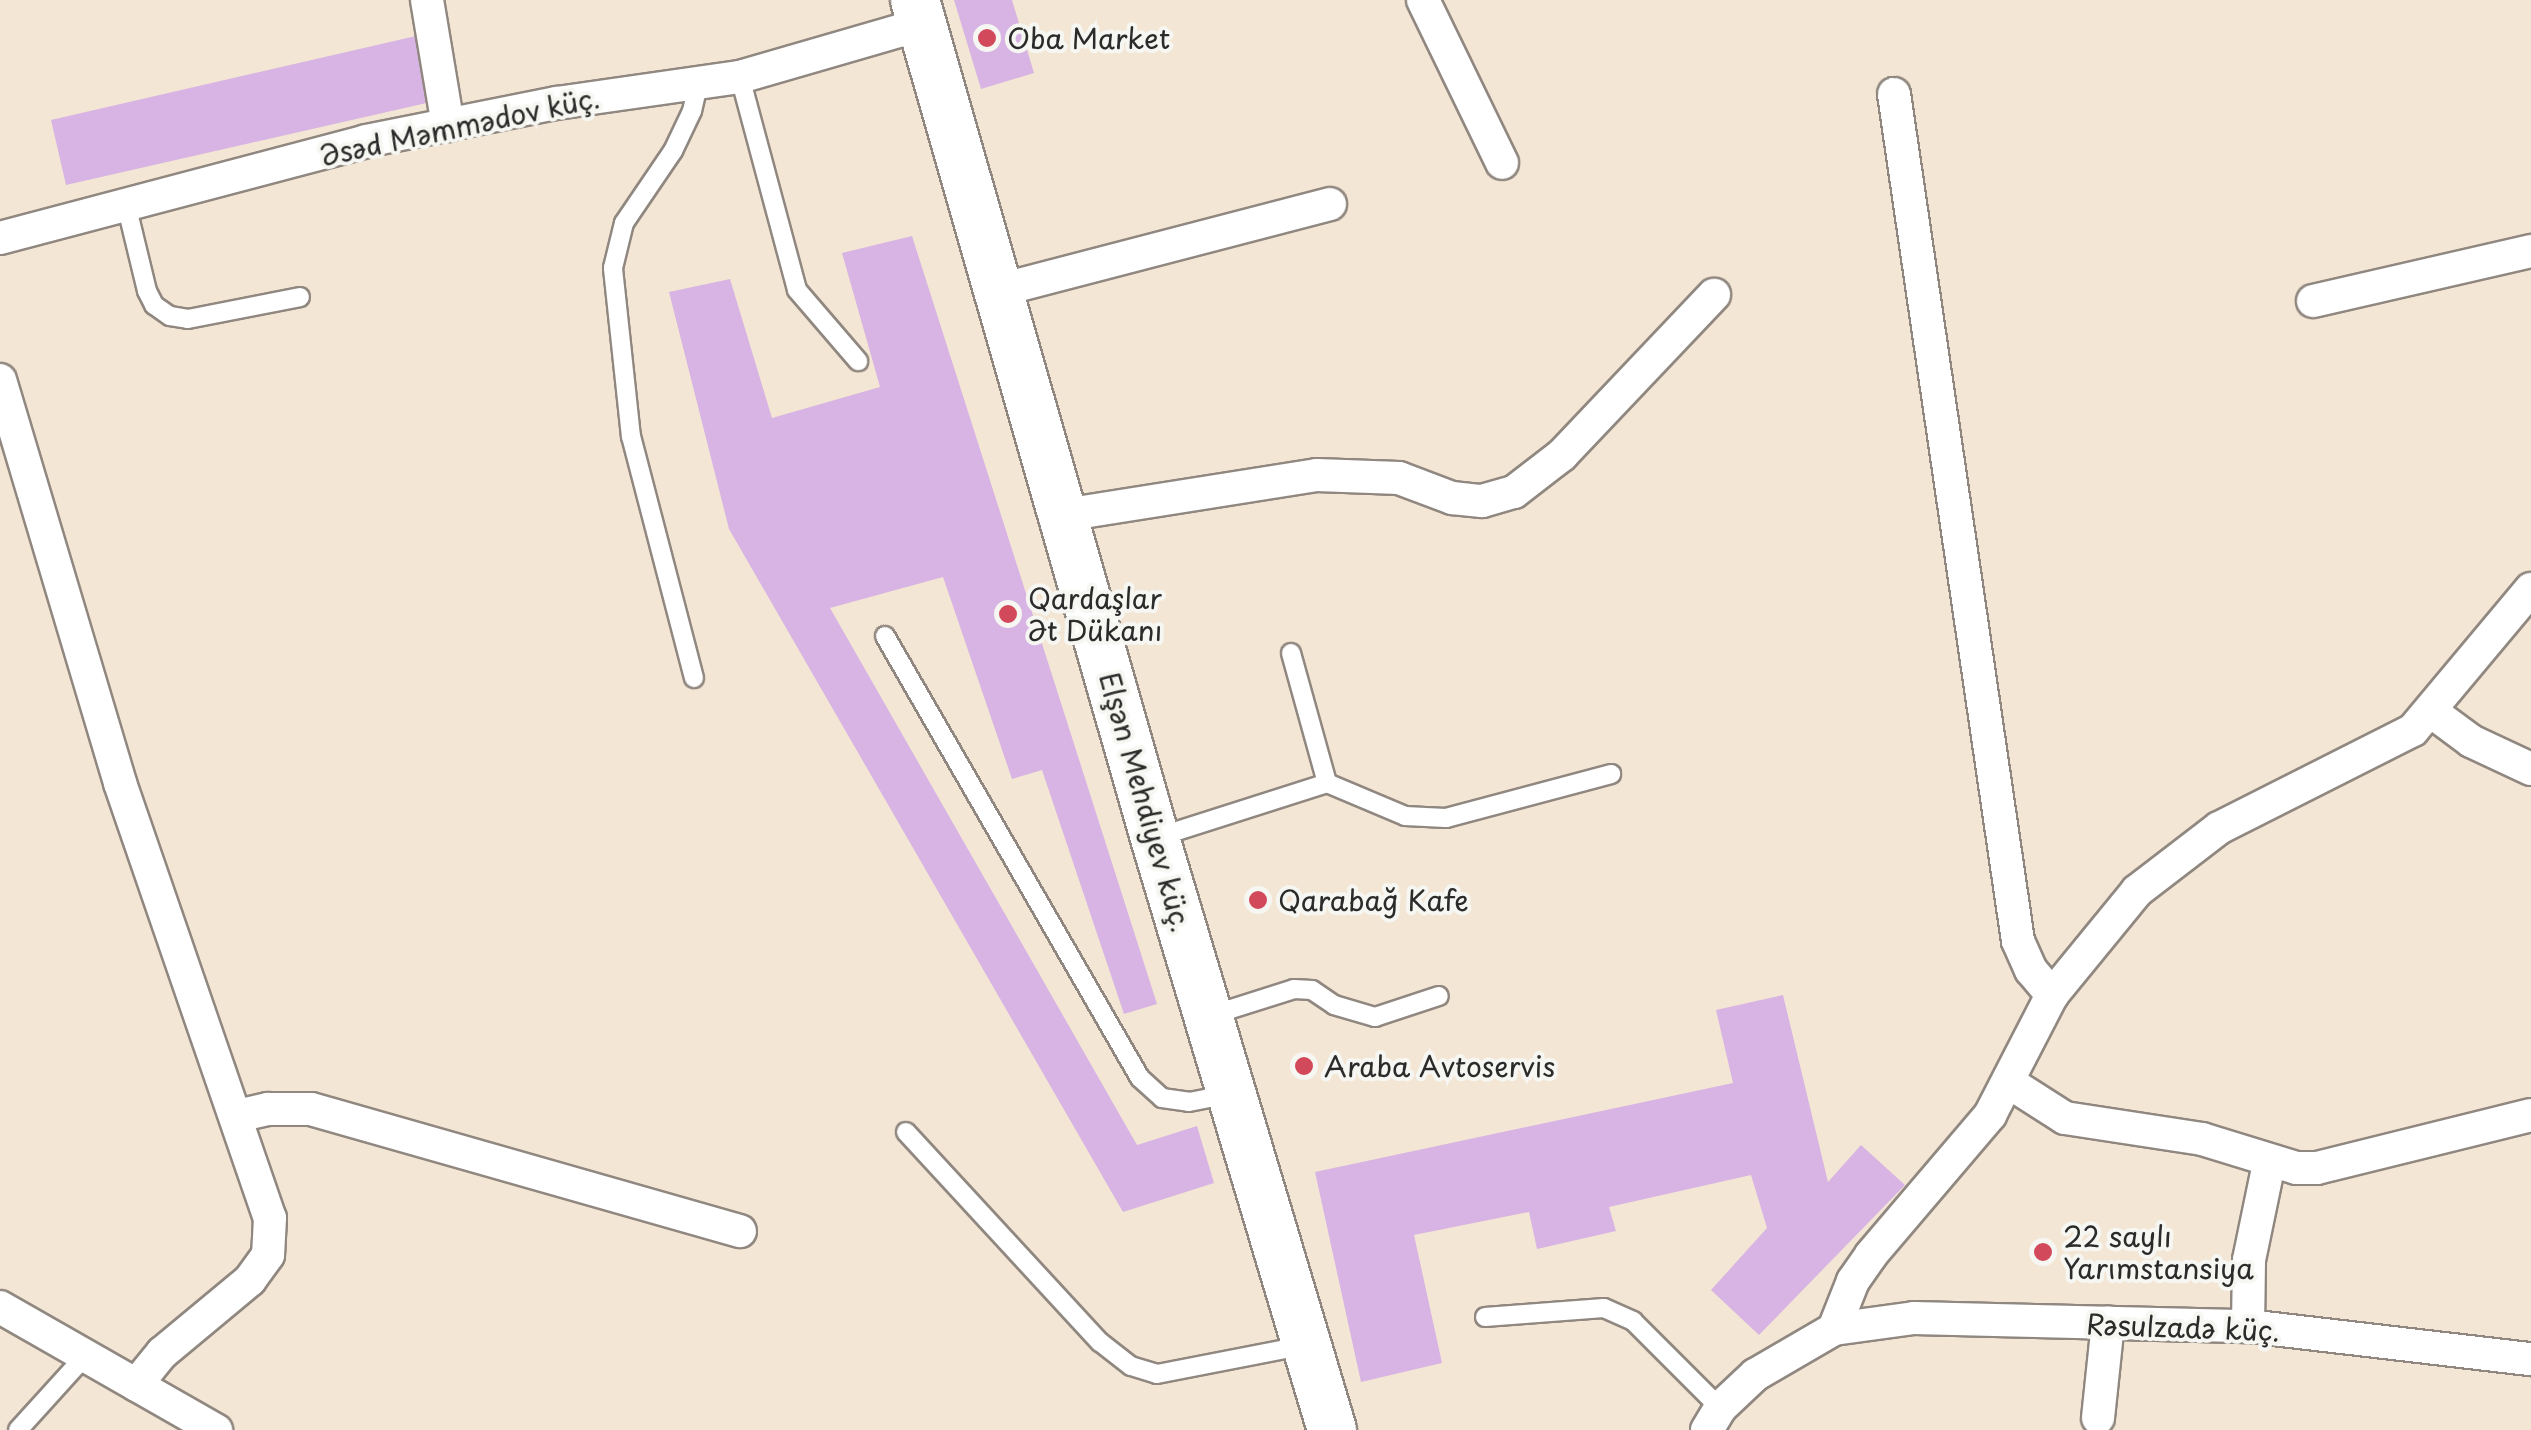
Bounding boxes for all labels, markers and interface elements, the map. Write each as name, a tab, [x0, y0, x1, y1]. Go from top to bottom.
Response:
place label: Oba Market	[1007, 21, 1171, 55]
marker: Oba Market	[976, 27, 998, 49]
street label: Əsəd Məmmədov küç.	[315, 79, 605, 173]
place label: Qardaşlar Ət Dükanı	[1028, 581, 1165, 647]
marker: Qardaşlar Ət Dükanı	[997, 603, 1019, 625]
street label: Elşən Mehdiyev küç.	[1093, 668, 1199, 936]
place label: Qarabağ Kafe	[1278, 883, 1468, 917]
marker: Qarabağ Kafe	[1247, 889, 1269, 911]
place label: Araba Avtoservis	[1324, 1049, 1558, 1083]
marker: Araba Avtoservis	[1293, 1055, 1315, 1077]
place label: 22 saylı Yarımstansiya	[2063, 1219, 2254, 1285]
marker: 22 saylı Yarımstansiya	[2032, 1241, 2054, 1263]
street label: Rəsulzadə küç.	[2086, 1307, 2280, 1347]

